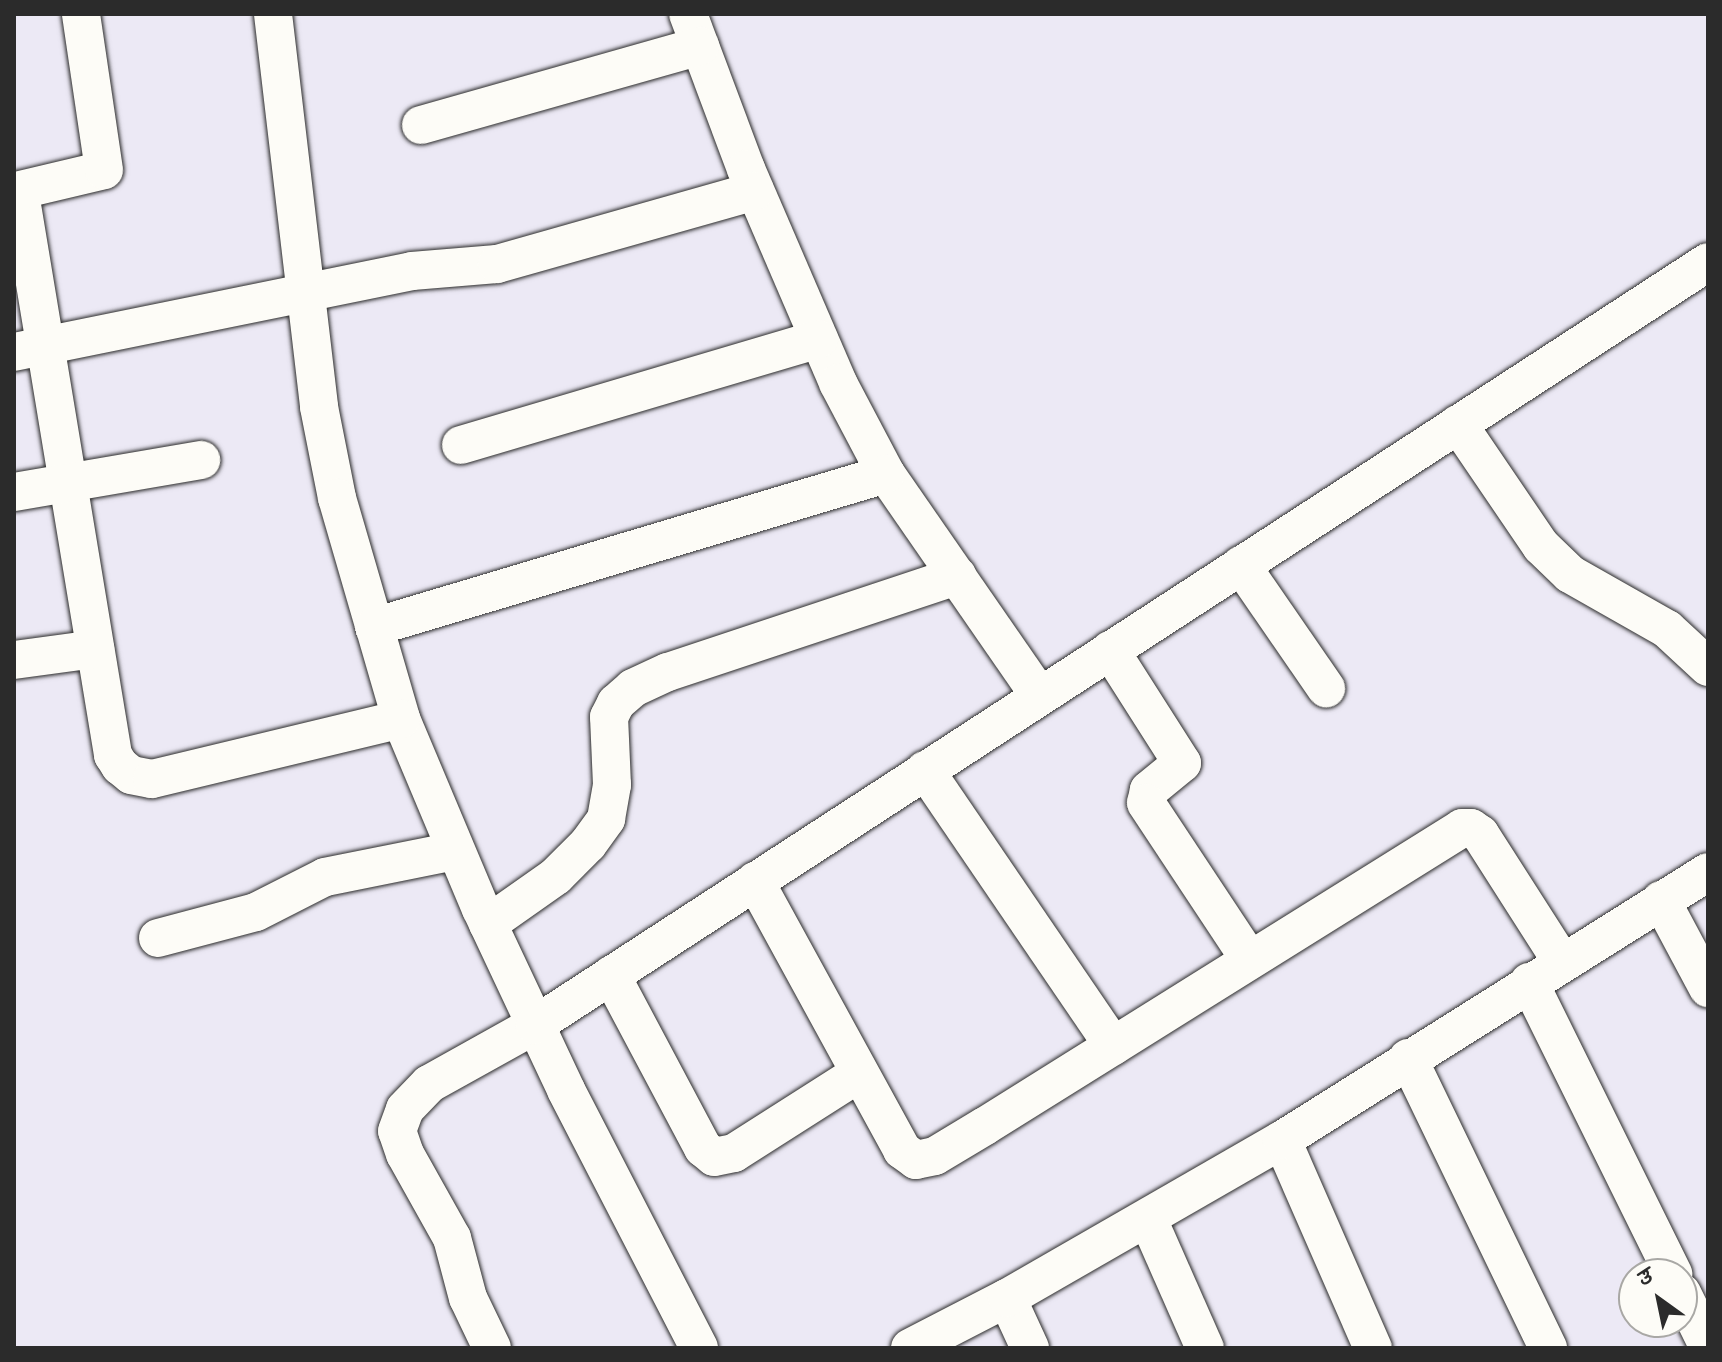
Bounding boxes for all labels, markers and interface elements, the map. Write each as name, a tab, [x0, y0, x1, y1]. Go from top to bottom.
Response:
north arrow	[1618, 1258, 1698, 1338]
text: उ	[1630, 1261, 1661, 1298]

